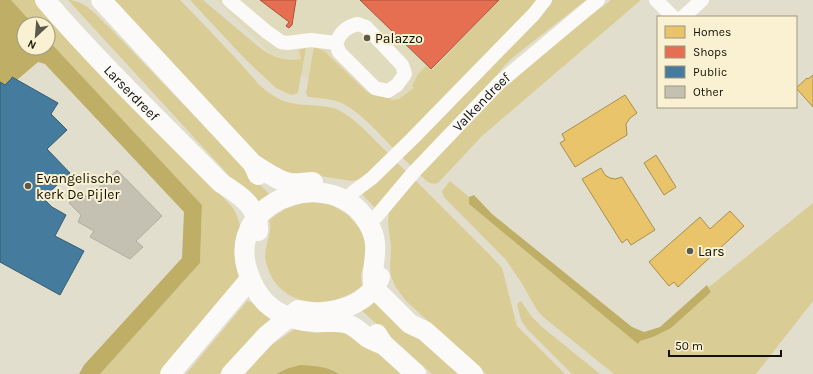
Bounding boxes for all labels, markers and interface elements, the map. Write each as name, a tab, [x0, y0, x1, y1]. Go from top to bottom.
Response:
north arrow	[16, 16, 56, 56]
legend	[657, 16, 797, 108]
text: Homes	[693, 25, 731, 39]
place label: Palazzo	[375, 30, 423, 47]
marker: Palazzo	[362, 33, 372, 43]
text: N	[25, 37, 38, 52]
text: Shops	[693, 45, 727, 59]
street label: Larserdreef	[100, 62, 163, 125]
text: Public	[693, 65, 727, 79]
street label: Valkendreef	[449, 69, 514, 135]
text: Other	[693, 85, 724, 99]
place label: Evangelische kerk De Pijler	[36, 170, 121, 203]
marker: Evangelische kerk De Pijler	[23, 181, 33, 191]
place label: Lars	[698, 243, 725, 260]
marker: Lars	[685, 246, 695, 256]
scale bar	[669, 332, 781, 358]
text: 50 m	[675, 339, 703, 353]

